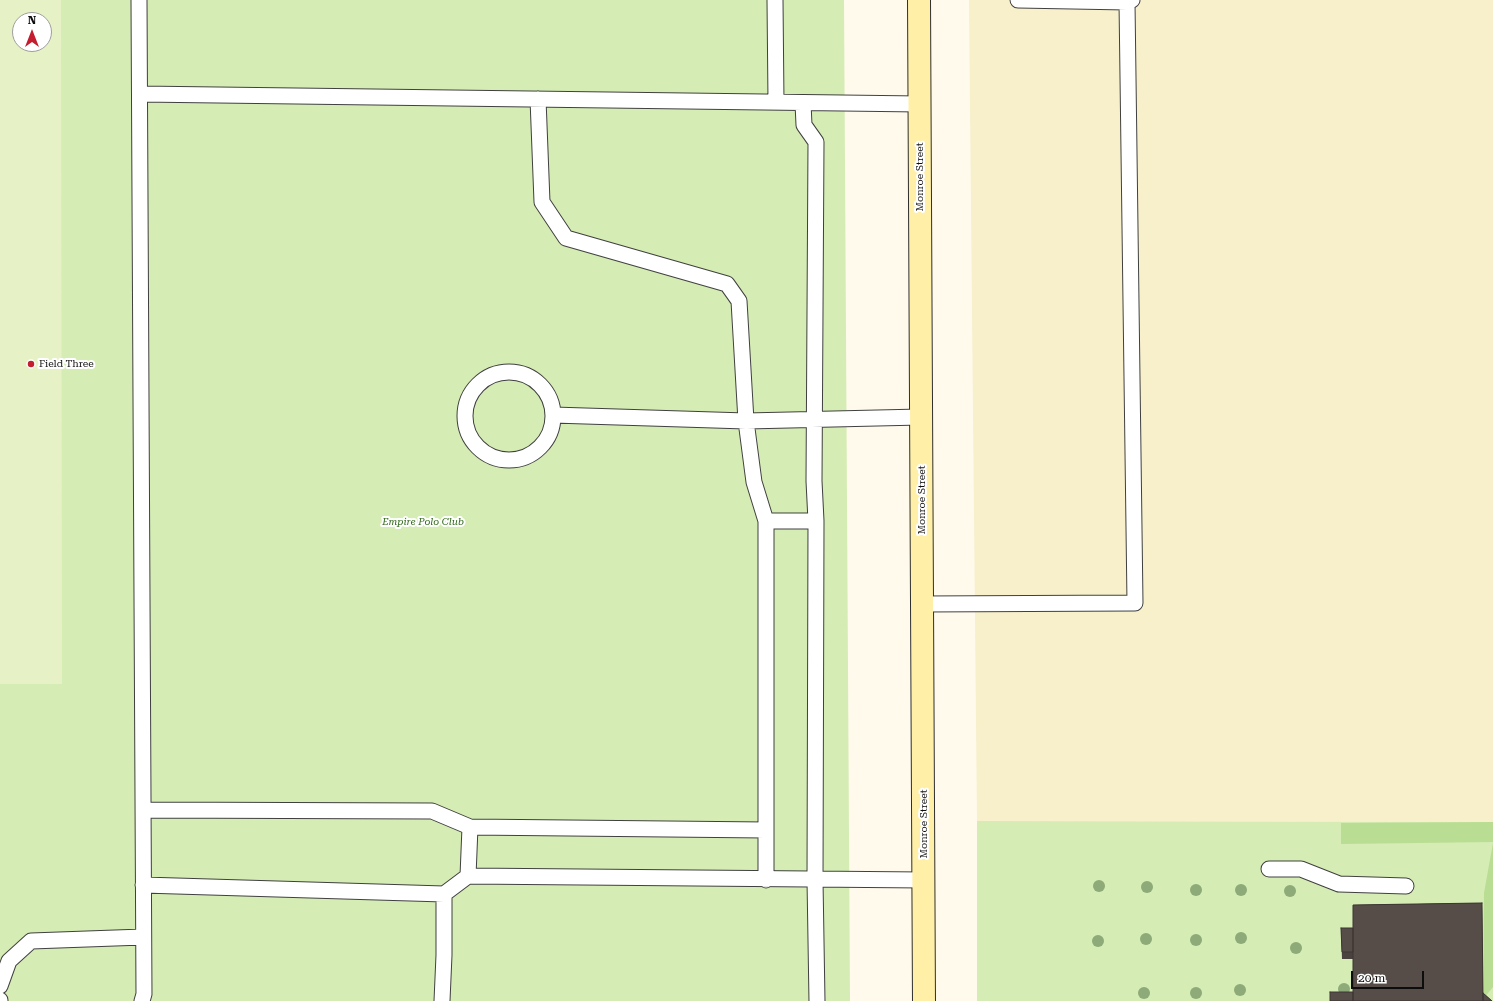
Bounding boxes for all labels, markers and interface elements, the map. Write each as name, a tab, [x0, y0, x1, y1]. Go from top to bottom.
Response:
north arrow	[12, 12, 52, 52]
text: N	[28, 14, 36, 27]
street label: Monroe Street	[914, 143, 926, 211]
place label: Field Three	[39, 358, 94, 370]
marker: Field Three	[26, 359, 36, 369]
street label: Monroe Street	[916, 466, 928, 534]
park label: Empire Polo Club	[382, 516, 464, 528]
street label: Monroe Street	[918, 790, 930, 858]
scale bar	[1353, 963, 1426, 989]
text: 20 m	[1358, 971, 1385, 985]

